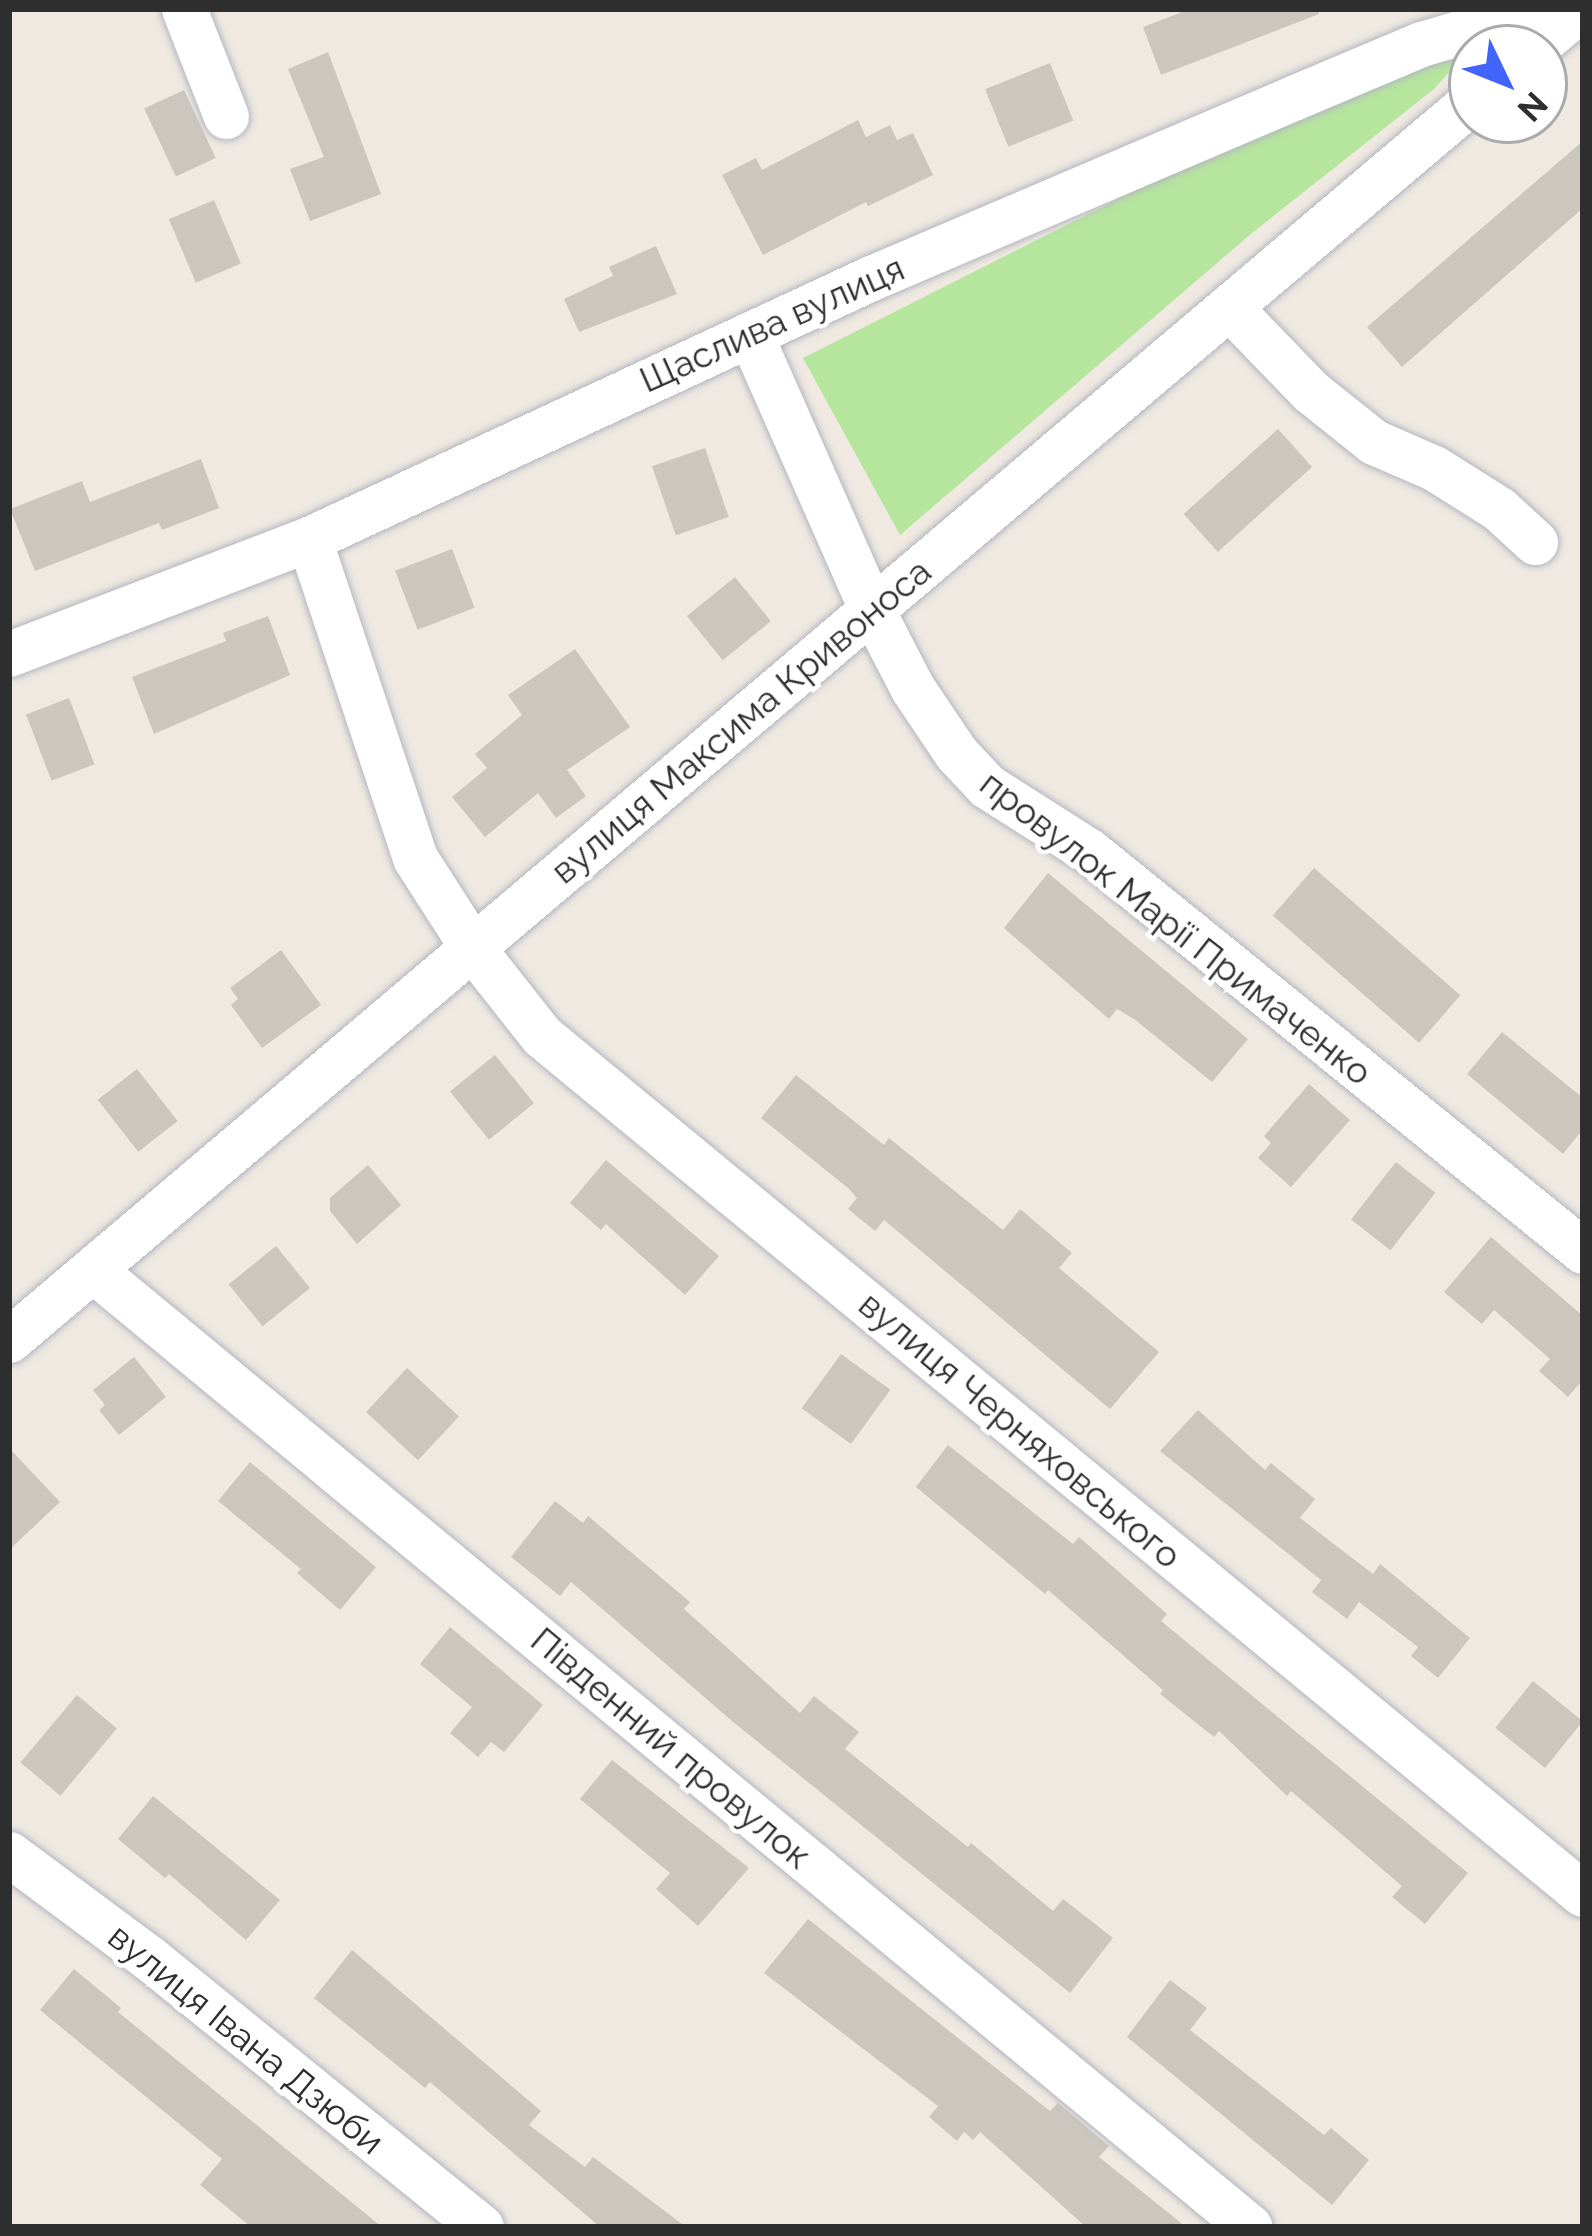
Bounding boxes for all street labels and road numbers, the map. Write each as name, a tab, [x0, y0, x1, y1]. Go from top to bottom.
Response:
street label: Щаслива вулиця	[633, 246, 911, 402]
street label: вулиця Максима Кривоноса	[542, 549, 940, 893]
street label: провулок Марії Примаченко	[972, 762, 1380, 1094]
street label: вулиця Черняховського	[850, 1283, 1190, 1577]
street label: Південний провулок	[522, 1618, 820, 1878]
street label: вулиця Івана Дзюби	[100, 1915, 392, 2163]

